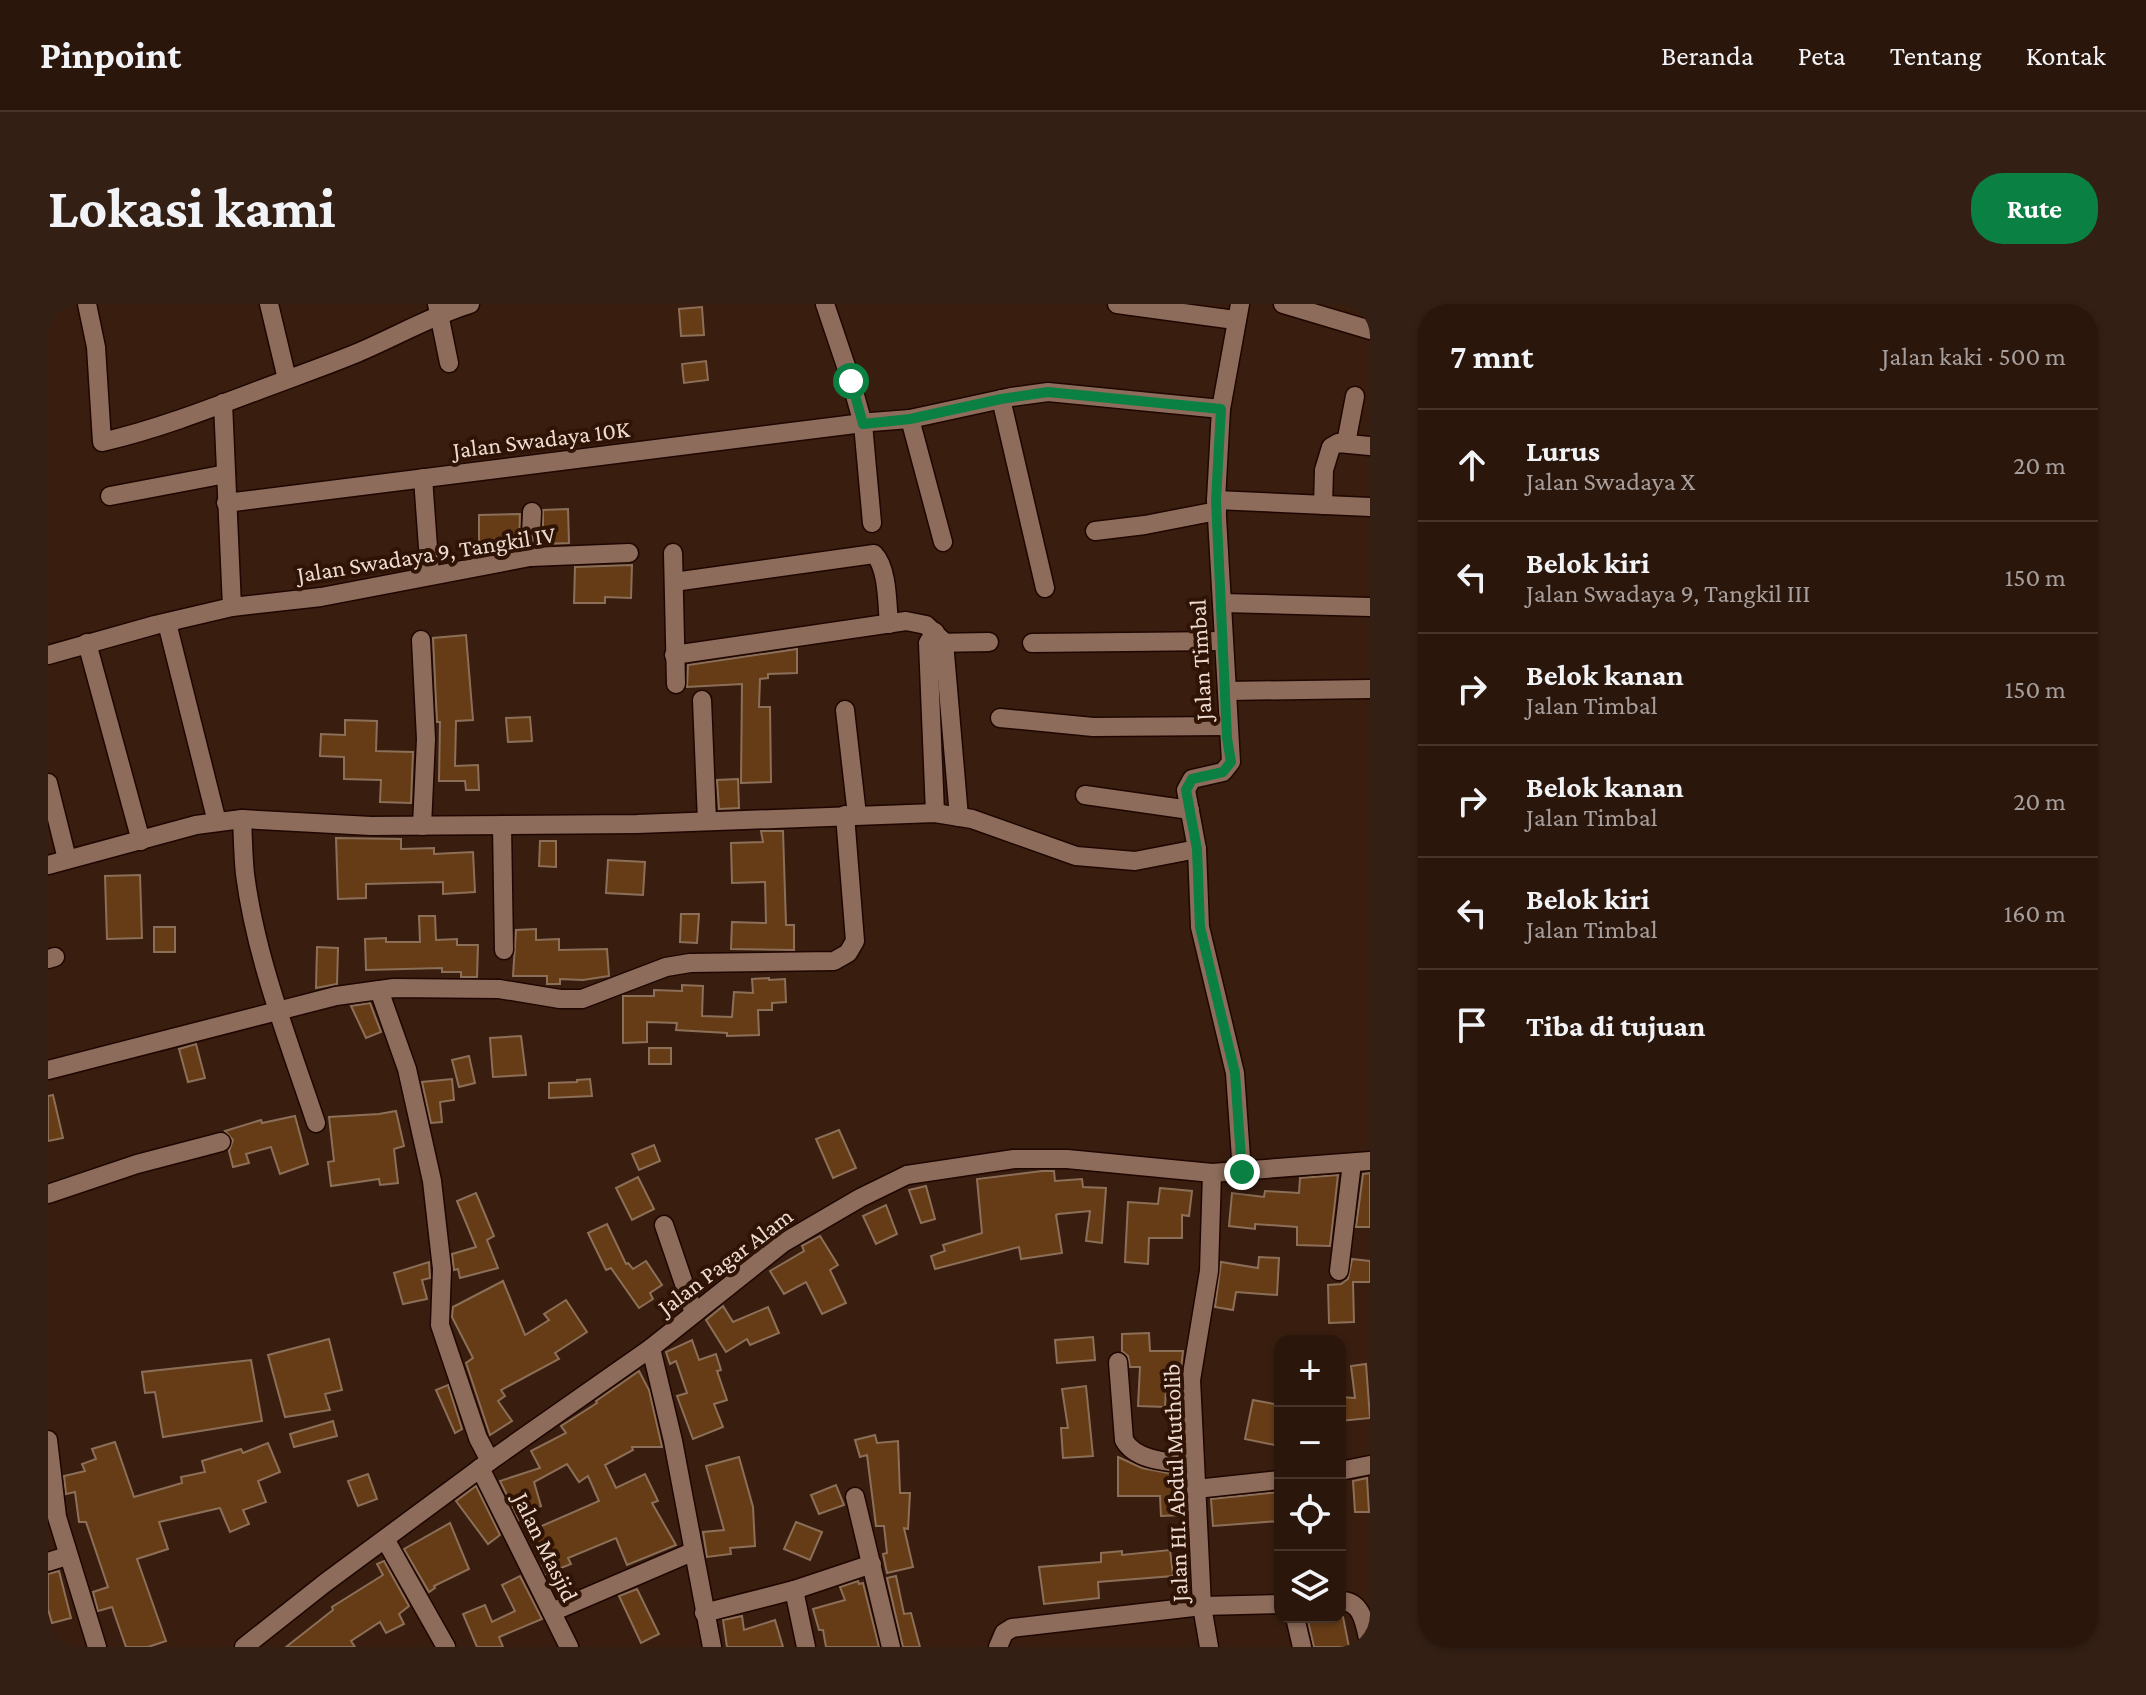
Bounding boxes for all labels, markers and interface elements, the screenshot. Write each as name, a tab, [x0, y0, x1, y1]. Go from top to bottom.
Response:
text: Pinpoint	[40, 34, 181, 76]
text: Beranda	[1661, 40, 1754, 71]
text: Peta	[1798, 40, 1846, 71]
text: Tentang	[1890, 40, 1982, 71]
text: Kontak	[2026, 40, 2106, 71]
button: Rute	[1971, 173, 2098, 244]
text: Lokasi kami	[48, 177, 336, 239]
text: 7 mnt	[1450, 338, 1534, 375]
text: Jalan kaki · 500 m	[1882, 342, 2066, 371]
route start	[833, 363, 869, 399]
street label: Jalan Swadaya 10K	[449, 415, 631, 463]
text: Lurus	[1526, 434, 1600, 467]
icon: ahead	[1450, 443, 1494, 487]
text: 20 m	[2013, 451, 2066, 480]
text: Jalan Swadaya X	[1526, 467, 1695, 496]
street label: Jalan Swadaya 9, Tangkil IV	[293, 520, 558, 588]
text: Belok kiri	[1526, 546, 1650, 579]
icon: left	[1450, 555, 1494, 599]
text: 150 m	[2005, 563, 2066, 592]
text: Jalan Swadaya 9, Tangkil III	[1526, 579, 1810, 608]
street label: Jalan Timbal	[1183, 599, 1217, 723]
text: Belok kanan	[1526, 658, 1684, 691]
icon: right	[1450, 667, 1494, 711]
text: 150 m	[2005, 675, 2066, 704]
text: Jalan Timbal	[1526, 691, 1658, 720]
text: Belok kanan	[1526, 770, 1684, 803]
icon: right	[1450, 779, 1494, 823]
text: 20 m	[2013, 787, 2066, 816]
text: Jalan Timbal	[1526, 803, 1658, 832]
text: Belok kiri	[1526, 882, 1650, 915]
icon: left	[1450, 891, 1494, 935]
text: 160 m	[2004, 899, 2066, 928]
text: Jalan Timbal	[1526, 915, 1658, 944]
icon: arrive	[1450, 1003, 1494, 1047]
text: Tiba di tujuan	[1526, 1009, 1705, 1042]
route end	[1224, 1154, 1260, 1190]
street label: Jalan Pagar Alam	[651, 1202, 798, 1322]
map controls	[1274, 1335, 1346, 1623]
button: +	[1274, 1335, 1346, 1407]
street label: Jalan HI. Abdul Mutholib	[1157, 1363, 1193, 1605]
button: −	[1274, 1407, 1346, 1479]
button: locate	[1274, 1479, 1346, 1551]
street label: Jalan Masjid	[507, 1486, 584, 1606]
button: layers	[1274, 1551, 1346, 1623]

